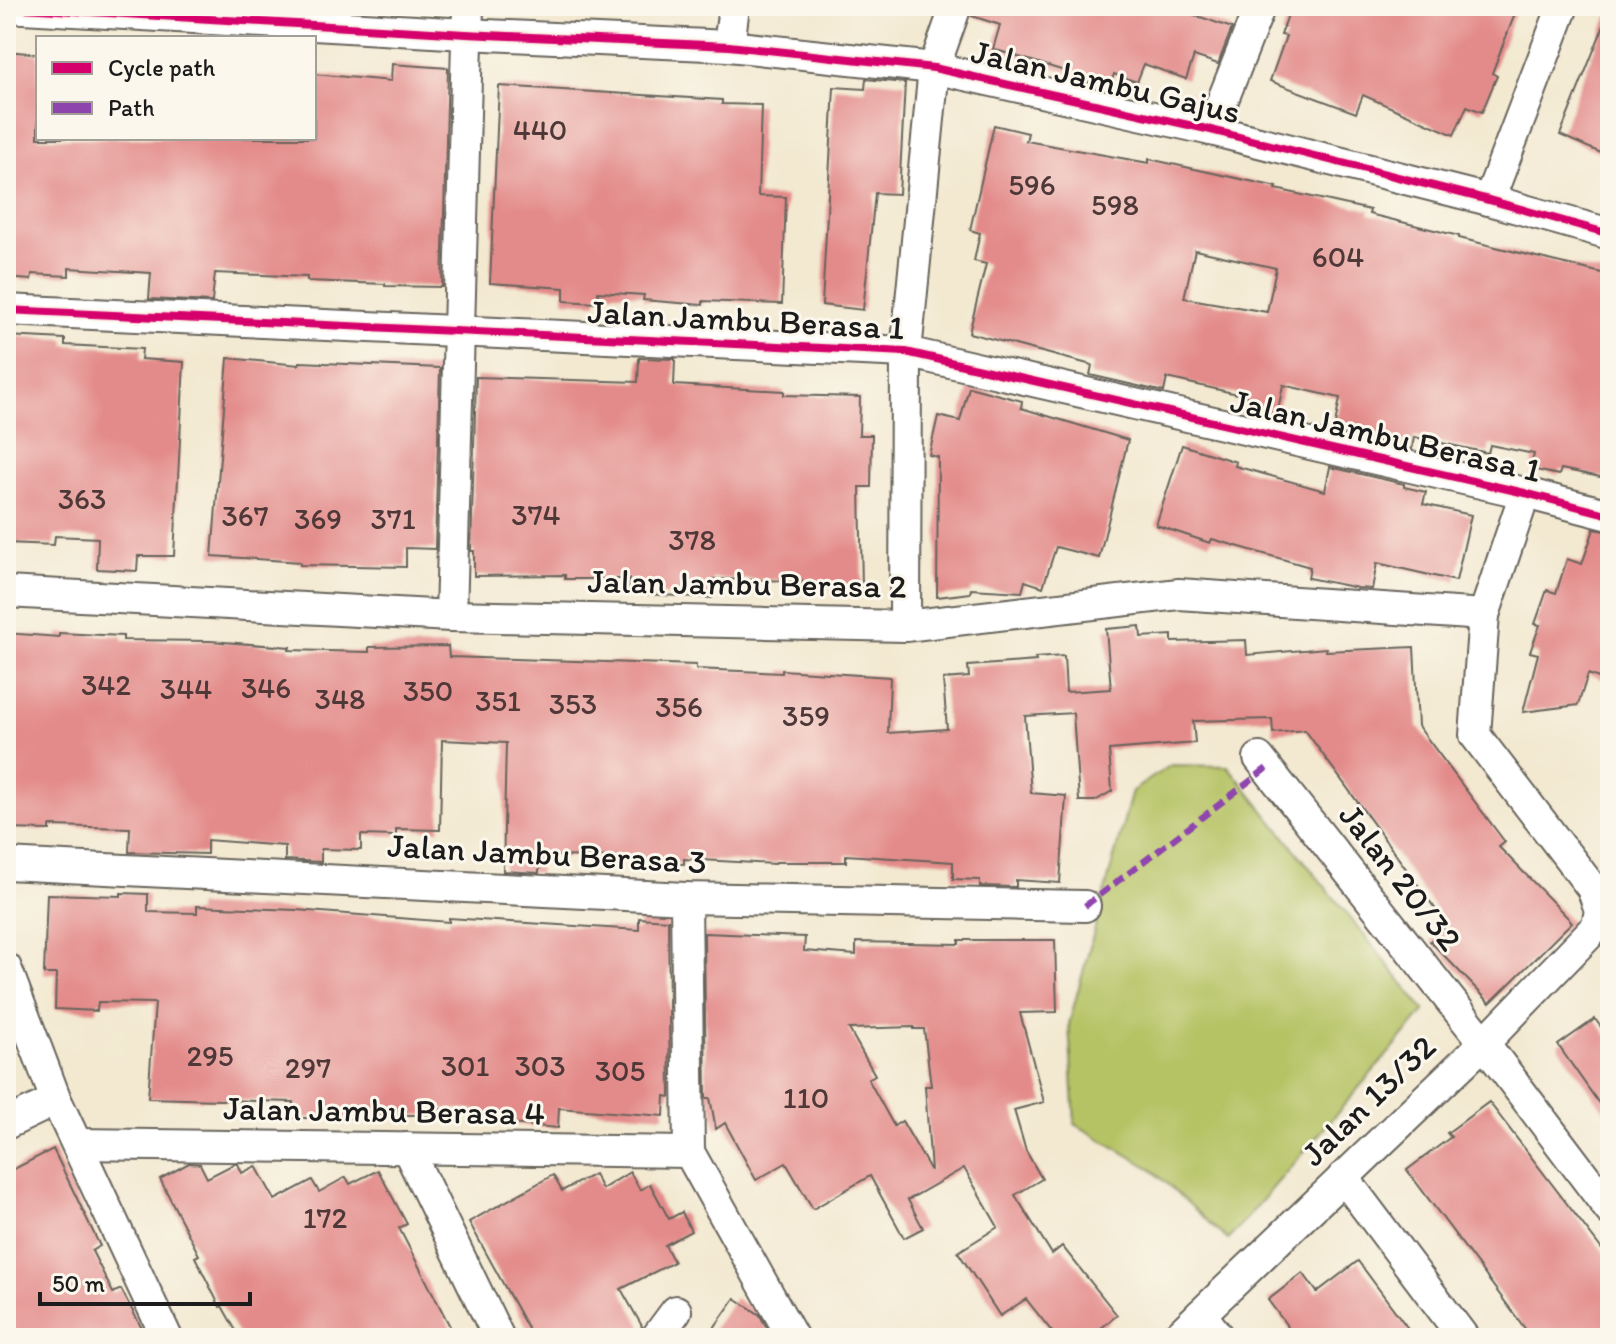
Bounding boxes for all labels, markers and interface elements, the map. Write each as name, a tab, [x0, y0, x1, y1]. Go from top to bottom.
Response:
street label: Jalan Jambu Gajus	[967, 31, 1244, 132]
legend	[36, 36, 316, 140]
text: Cycle path	[108, 53, 215, 82]
text: Path	[108, 93, 155, 122]
house number: 440	[513, 111, 567, 148]
house number: 596	[1008, 166, 1056, 203]
house number: 598	[1091, 186, 1139, 223]
house number: 604	[1312, 238, 1364, 275]
street label: Jalan Jambu Berasa 1	[587, 291, 905, 348]
street label: Jalan Jambu Berasa 1	[1227, 380, 1545, 491]
house number: 363	[58, 480, 106, 517]
house number: 374	[511, 496, 561, 533]
house number: 367	[221, 497, 269, 534]
house number: 369	[294, 500, 342, 537]
house number: 371	[370, 500, 416, 537]
house number: 378	[668, 521, 716, 558]
street label: Jalan Jambu Berasa 2	[587, 560, 907, 607]
house number: 342	[81, 666, 131, 703]
house number: 346	[241, 669, 291, 706]
house number: 344	[160, 670, 212, 707]
house number: 350	[403, 672, 453, 709]
house number: 348	[315, 680, 365, 717]
house number: 351	[475, 682, 521, 719]
house number: 353	[549, 685, 597, 722]
house number: 356	[655, 688, 703, 725]
house number: 359	[782, 697, 830, 734]
street label: Jalan 20/32	[1330, 796, 1471, 959]
street label: Jalan Jambu Berasa 3	[386, 825, 708, 882]
street label: Jalan 13/32	[1293, 1026, 1444, 1174]
house number: 295	[186, 1037, 234, 1074]
house number: 301	[441, 1047, 489, 1084]
house number: 303	[514, 1047, 566, 1084]
house number: 297	[285, 1049, 331, 1086]
house number: 305	[595, 1052, 645, 1089]
house number: 110	[783, 1079, 829, 1116]
street label: Jalan Jambu Berasa 4	[223, 1087, 545, 1134]
house number: 172	[303, 1199, 348, 1236]
scale bar	[40, 1256, 250, 1306]
text: 50 m	[52, 1269, 105, 1298]

